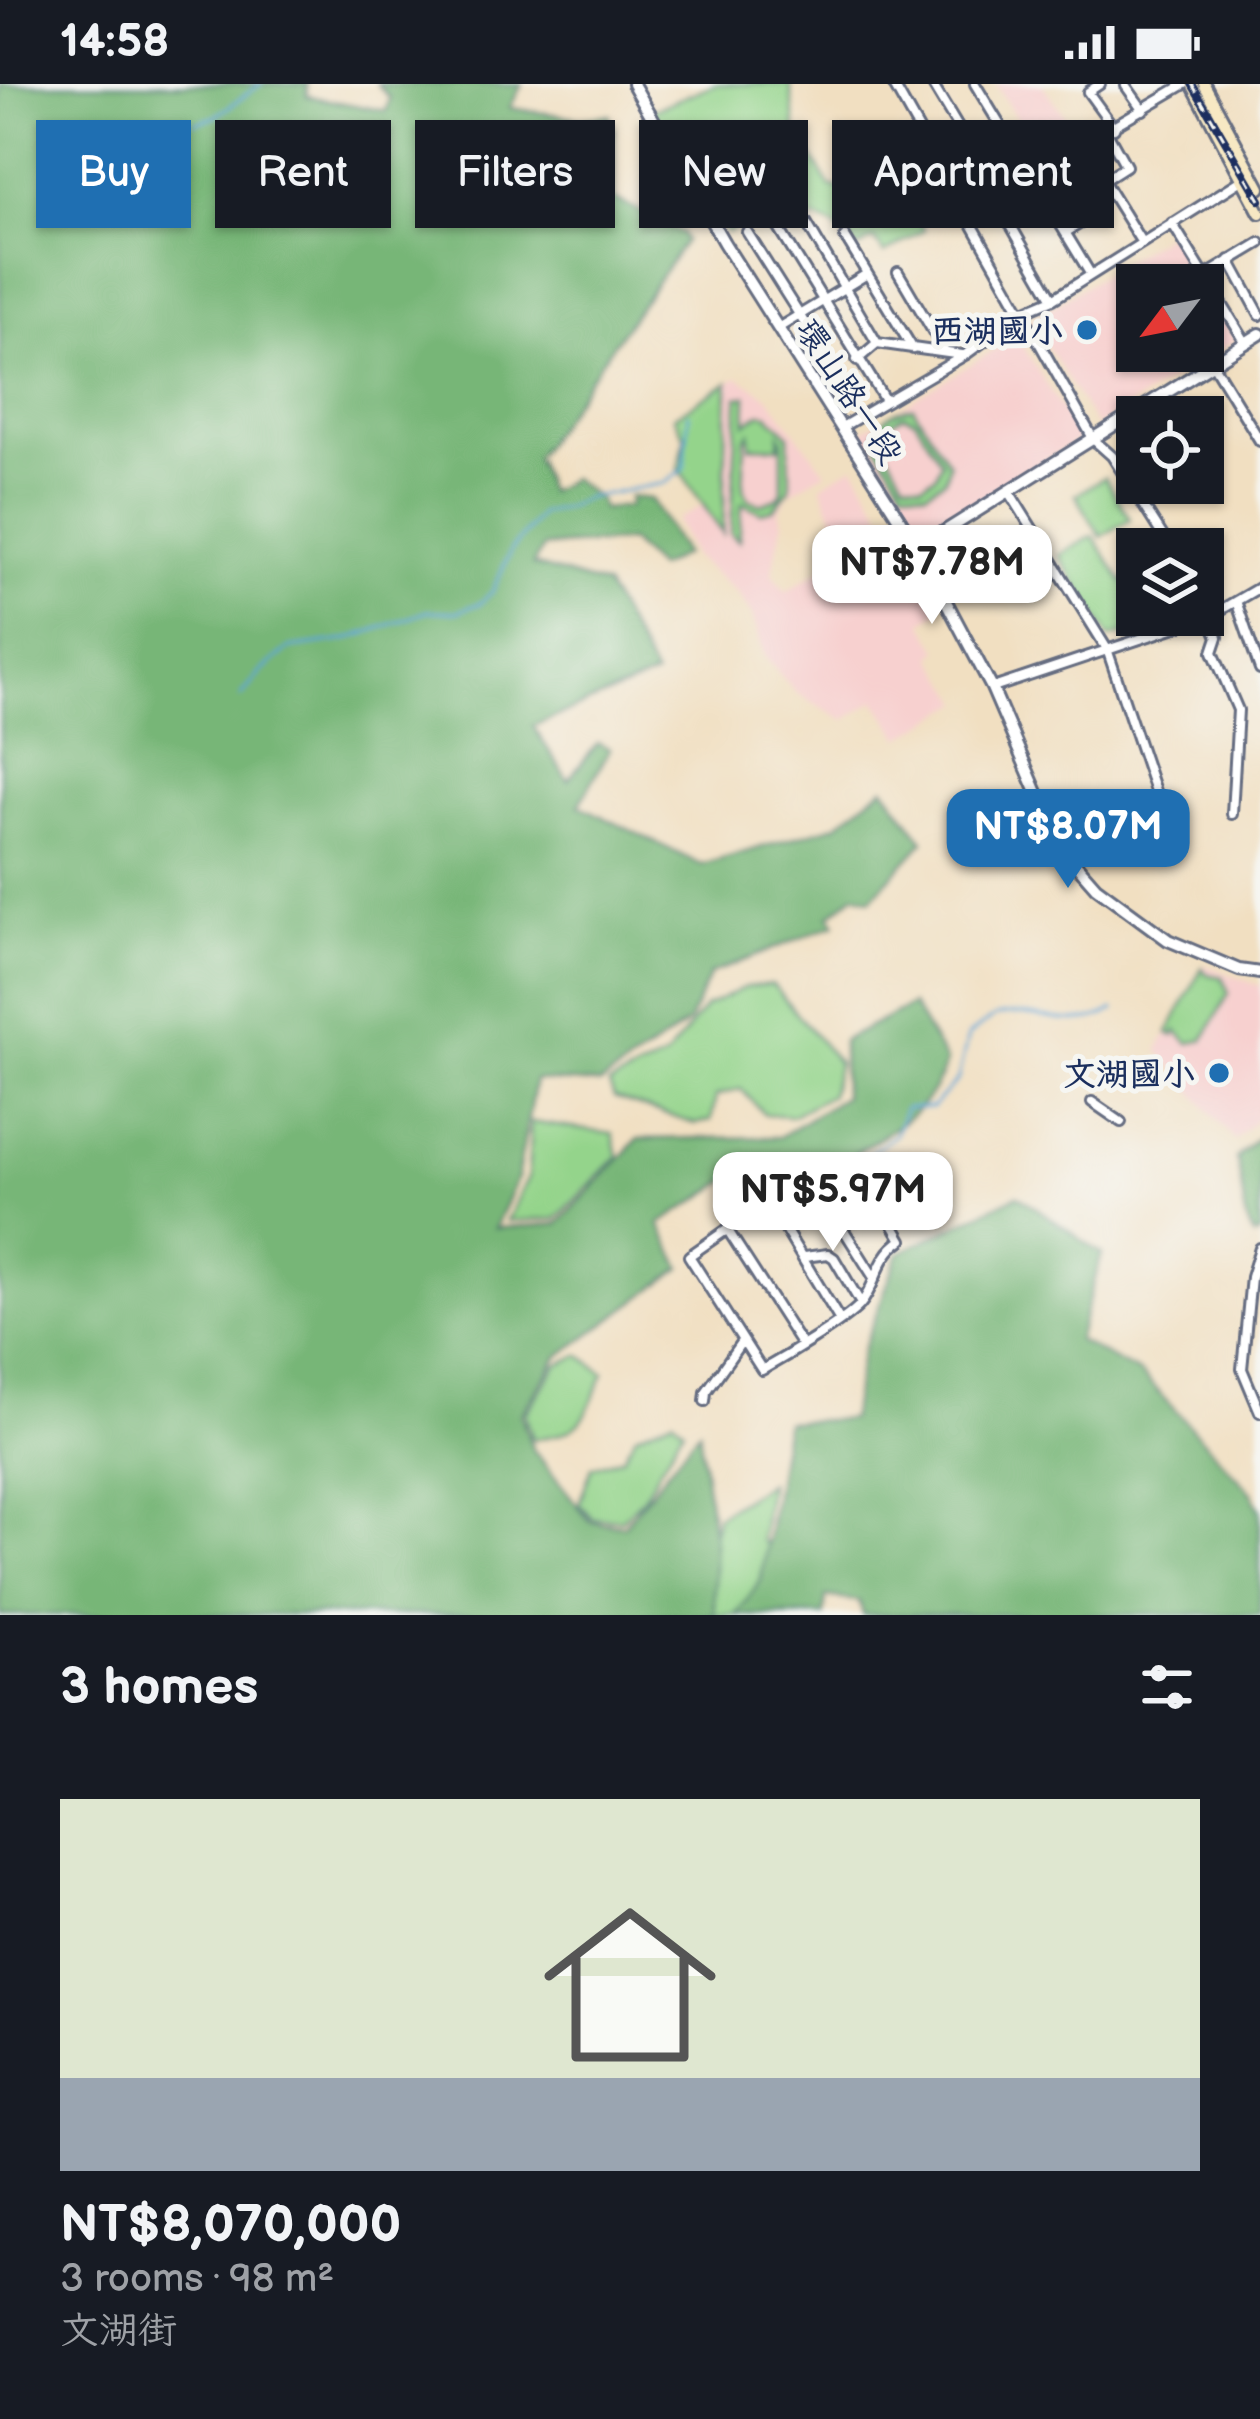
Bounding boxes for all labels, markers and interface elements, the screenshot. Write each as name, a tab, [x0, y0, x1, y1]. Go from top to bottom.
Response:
text: 14:58	[60, 15, 169, 70]
chip: Buy	[36, 120, 191, 228]
chip: Rent	[215, 120, 391, 228]
chip: Filters	[415, 120, 615, 228]
chip: New	[639, 120, 808, 228]
chip: Apartment	[832, 120, 1114, 228]
north arrow	[1116, 264, 1224, 372]
map controls	[1116, 264, 1224, 636]
street label: 環山路一段	[787, 312, 910, 472]
place label: 西湖國小	[931, 312, 1063, 352]
marker: 西湖國小	[1074, 317, 1100, 343]
button: locate	[1116, 396, 1224, 504]
pin: NT$7.78M	[808, 525, 1056, 627]
button: layers	[1116, 528, 1224, 636]
text: NT$7.78M	[839, 540, 1025, 587]
pin: NT$8.07M	[944, 789, 1192, 891]
text: NT$8.07M	[974, 804, 1162, 851]
place label: 文湖國小	[1063, 1055, 1195, 1095]
marker: 文湖國小	[1206, 1060, 1232, 1086]
pin: NT$5.97M	[709, 1152, 957, 1254]
text: NT$5.97M	[740, 1167, 926, 1214]
icon: filters	[1134, 1654, 1200, 1720]
text: 3 homes	[60, 1657, 258, 1718]
icon: home	[522, 1877, 738, 2093]
text: NT$8,070,000	[60, 2195, 401, 2256]
text: 3 rooms · 98 m²	[60, 2256, 334, 2303]
text: 文湖街	[60, 2308, 177, 2355]

